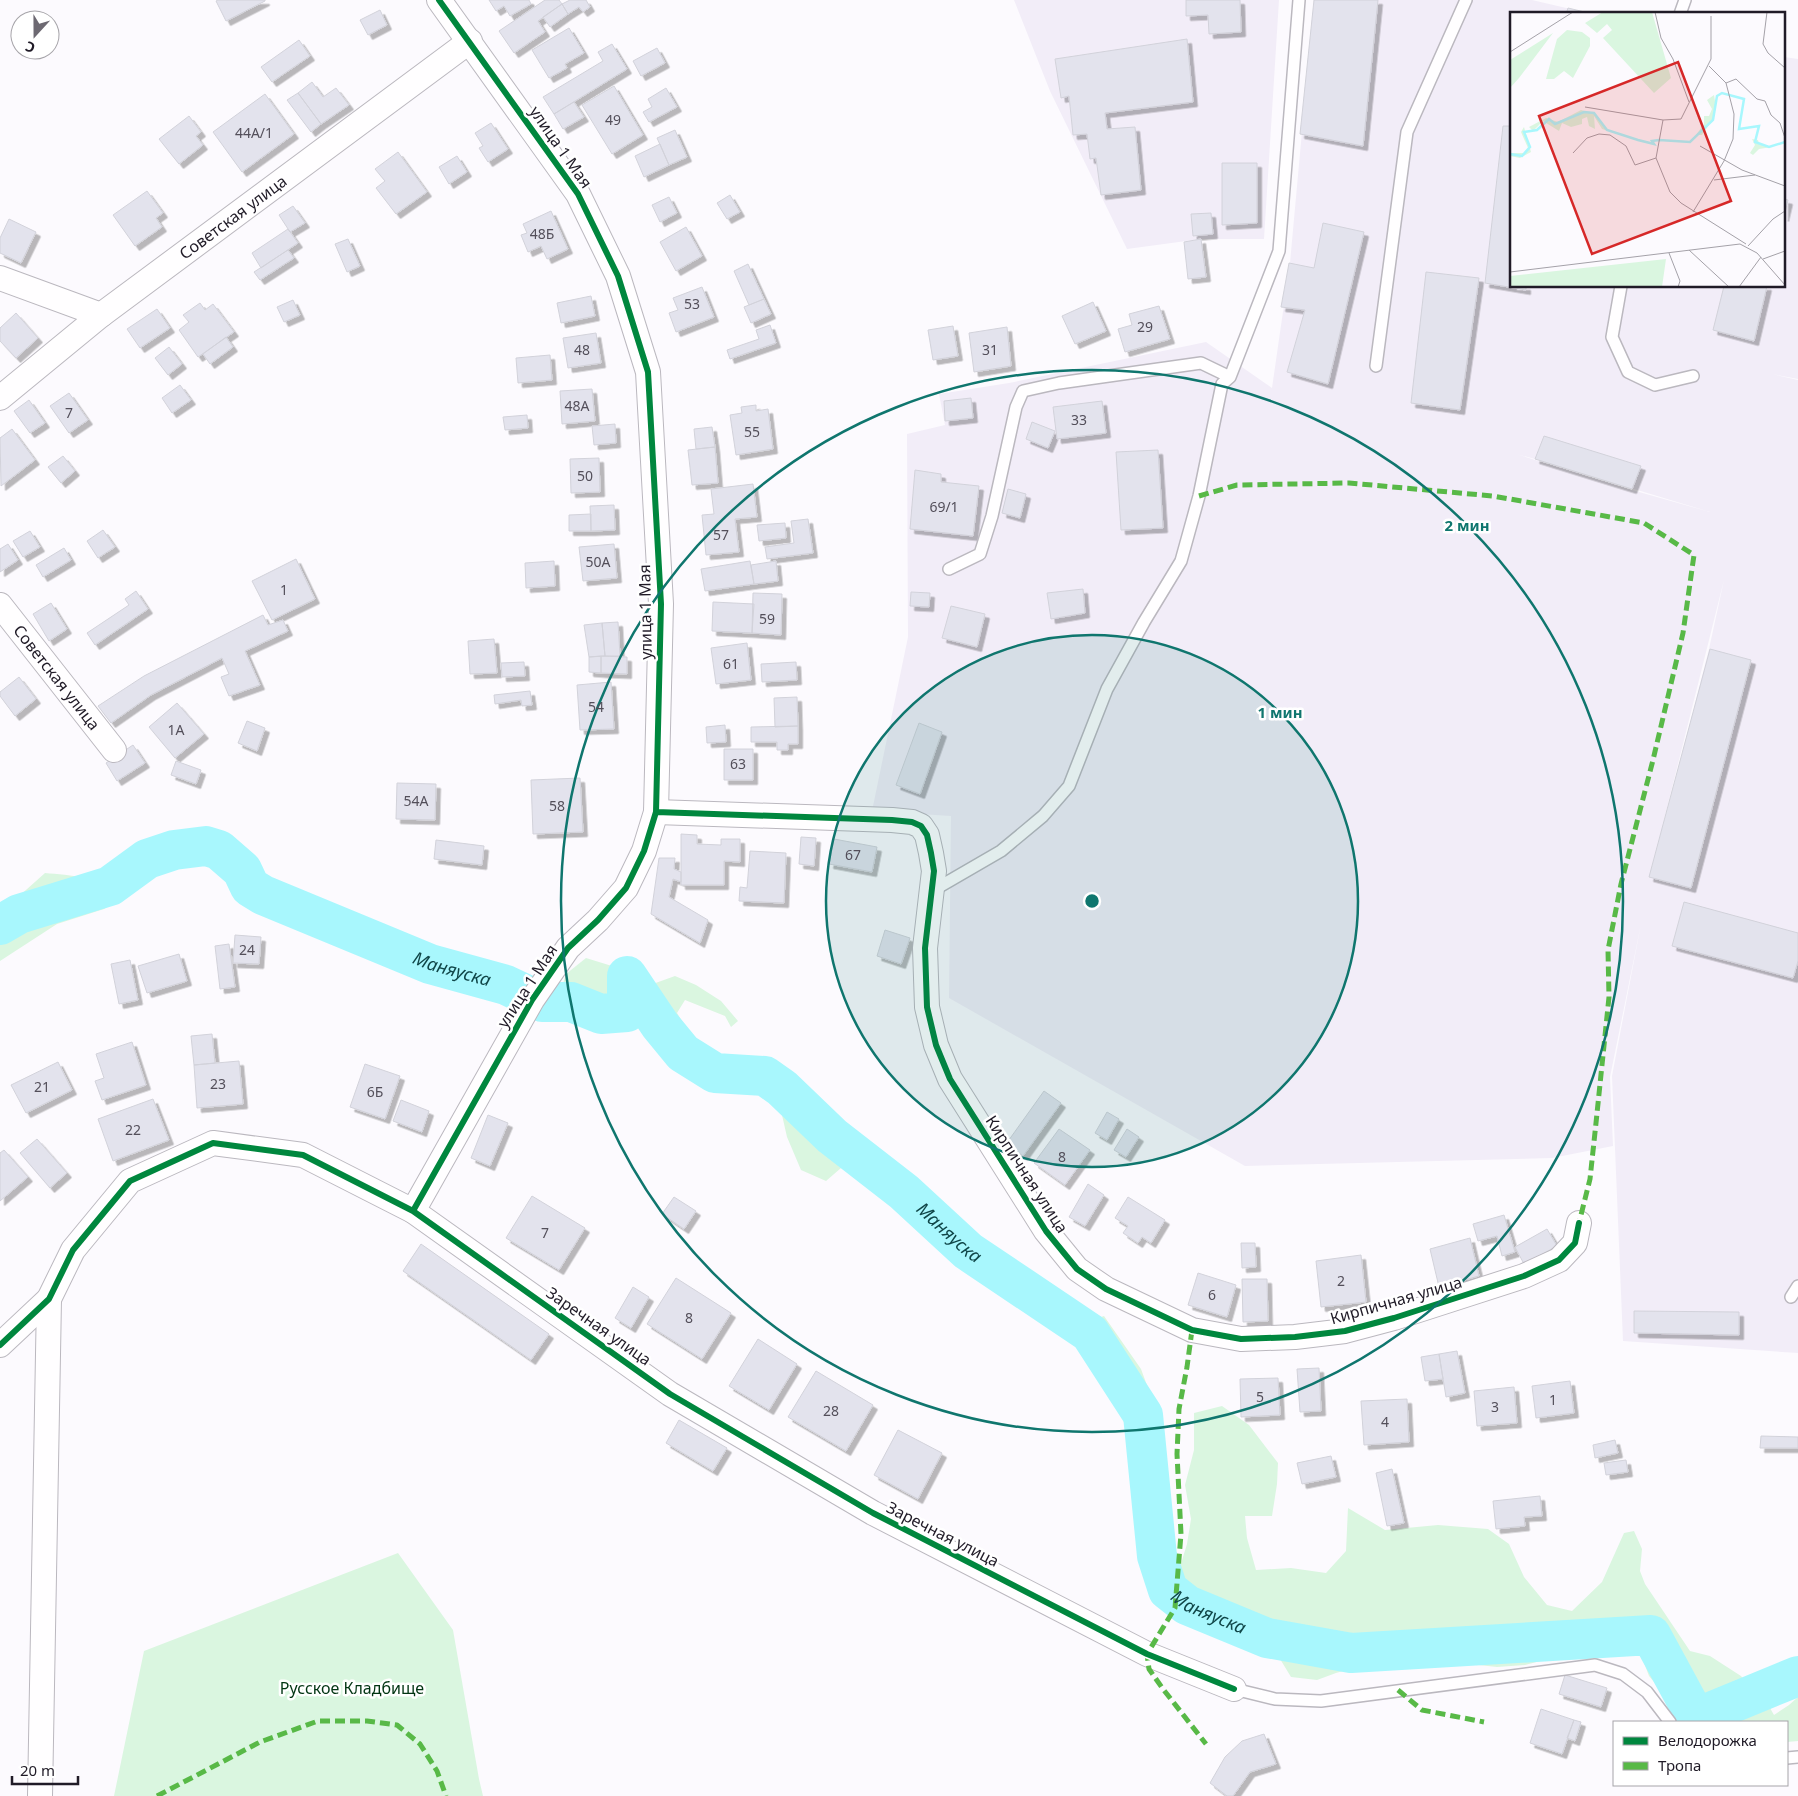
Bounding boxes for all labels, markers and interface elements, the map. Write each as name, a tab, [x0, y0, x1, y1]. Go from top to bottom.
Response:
north arrow	[10, 10, 60, 60]
inset map	[1510, 12, 1786, 288]
text: С	[23, 37, 38, 58]
street label: улица 1 Мая	[525, 102, 597, 192]
house number: 49	[605, 110, 621, 129]
house number: 44А/1	[235, 123, 273, 142]
street label: Советская улица	[175, 170, 291, 264]
house number: 48Б	[530, 224, 554, 243]
house number: 53	[684, 294, 700, 313]
house number: 29	[1137, 317, 1153, 336]
house number: 48	[574, 340, 590, 359]
house number: 31	[982, 340, 998, 359]
house number: 48А	[565, 396, 590, 415]
house number: 7	[65, 403, 73, 422]
house number: 33	[1071, 410, 1087, 429]
house number: 55	[744, 422, 760, 441]
house number: 50	[577, 466, 593, 485]
house number: 69/1	[929, 497, 959, 516]
text: 2 мин	[1445, 515, 1490, 535]
house number: 57	[713, 525, 729, 544]
house number: 50А	[586, 552, 611, 571]
street label: улица 1 Мая	[633, 564, 657, 660]
house number: 1	[280, 580, 288, 599]
house number: 59	[759, 609, 775, 628]
street label: Советская улица	[8, 620, 105, 735]
house number: 61	[723, 654, 739, 673]
house number: 54	[588, 697, 604, 716]
text: 1 мин	[1258, 702, 1303, 722]
house number: 1А	[168, 720, 185, 739]
house number: 63	[730, 754, 746, 773]
house number: 54А	[404, 791, 429, 810]
house number: 58	[549, 796, 565, 815]
house number: 67	[845, 845, 861, 864]
centre of rings	[1083, 892, 1101, 910]
house number: 24	[239, 940, 255, 959]
street label: улица 1 Мая	[492, 940, 562, 1032]
water label: Маняуска	[409, 945, 494, 991]
house number: 23	[210, 1074, 226, 1093]
house number: 21	[34, 1077, 50, 1096]
house number: 6Б	[367, 1082, 383, 1101]
street label: Кирпичная улица	[981, 1111, 1073, 1237]
house number: 22	[125, 1120, 141, 1139]
house number: 8	[1058, 1147, 1066, 1166]
water label: Маняуска	[912, 1197, 987, 1268]
house number: 7	[541, 1223, 549, 1242]
street label: Кирпичная улица	[1328, 1271, 1464, 1329]
house number: 2	[1337, 1271, 1345, 1290]
street label: Заречная улица	[542, 1282, 656, 1370]
house number: 6	[1208, 1285, 1216, 1304]
house number: 8	[685, 1308, 693, 1327]
house number: 5	[1256, 1387, 1264, 1406]
house number: 1	[1549, 1390, 1557, 1409]
house number: 3	[1491, 1397, 1499, 1416]
house number: 28	[823, 1401, 839, 1420]
house number: 4	[1381, 1412, 1389, 1431]
street label: Заречная улица	[883, 1496, 1003, 1572]
water label: Маняуска	[1166, 1584, 1250, 1639]
park label: Русское Кладбище	[280, 1677, 424, 1699]
legend	[1613, 1721, 1788, 1786]
text: Велодорожка	[1658, 1730, 1757, 1750]
scale bar	[12, 1754, 79, 1786]
text: Тропа	[1658, 1755, 1701, 1775]
text: 20 m	[20, 1760, 55, 1780]

